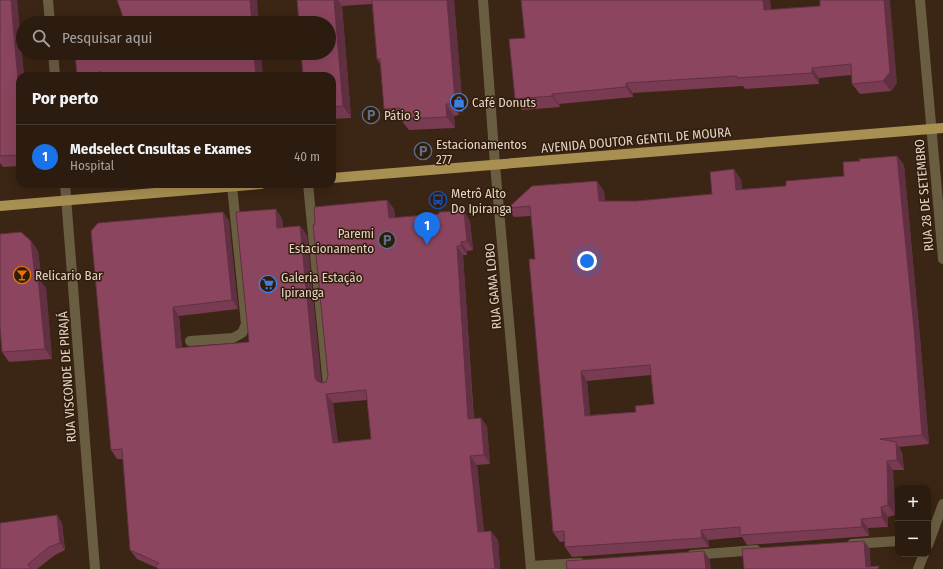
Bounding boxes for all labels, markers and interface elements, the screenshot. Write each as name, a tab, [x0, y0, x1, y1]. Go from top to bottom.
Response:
search box	[16, 16, 336, 60]
icon: search	[30, 27, 52, 49]
text: Pesquisar aqui	[62, 29, 152, 47]
text: Por perto	[32, 88, 98, 109]
shop icon: Café Donuts	[449, 92, 469, 112]
place label: Café Donuts	[472, 95, 536, 110]
parking icon: Pátio 3	[361, 105, 381, 125]
place label: Pátio 3	[384, 108, 420, 123]
street label: AVENIDA DOUTOR GENTIL DE MOURA	[540, 124, 732, 156]
place label: Estacionamentos 277	[436, 137, 527, 167]
street label: RUA 28 DE SETEMBRO	[912, 138, 936, 252]
text: Medselect Cnsultas e Exames	[70, 140, 251, 158]
parking icon: Estacionamentos 277	[413, 141, 433, 161]
text: 1	[42, 149, 48, 164]
text: 40 m	[294, 149, 320, 164]
text: Hospital	[70, 158, 114, 173]
place label: Metrô Alto Do Ipiranga	[451, 186, 512, 216]
bus stop icon: Metrô Alto Do Ipiranga	[428, 190, 448, 210]
pin: 1	[414, 212, 440, 245]
place label: Paremi Estacionamento	[289, 226, 374, 256]
parking icon: Paremi Estacionamento	[377, 230, 397, 250]
street label: RUA GAMA LOBO	[482, 242, 504, 330]
your location	[577, 251, 597, 271]
bar icon: Relicario Bar	[12, 265, 32, 285]
place label: Relicario Bar	[35, 268, 103, 283]
place label: Galeria Estação Ipiranga	[281, 270, 363, 300]
supermarket icon: Galeria Estação Ipiranga	[258, 274, 278, 294]
street label: RUA VISCONDE DE PIRAJÁ	[55, 311, 79, 443]
map controls	[895, 485, 931, 557]
button: +	[895, 485, 931, 521]
button: −	[895, 521, 931, 557]

